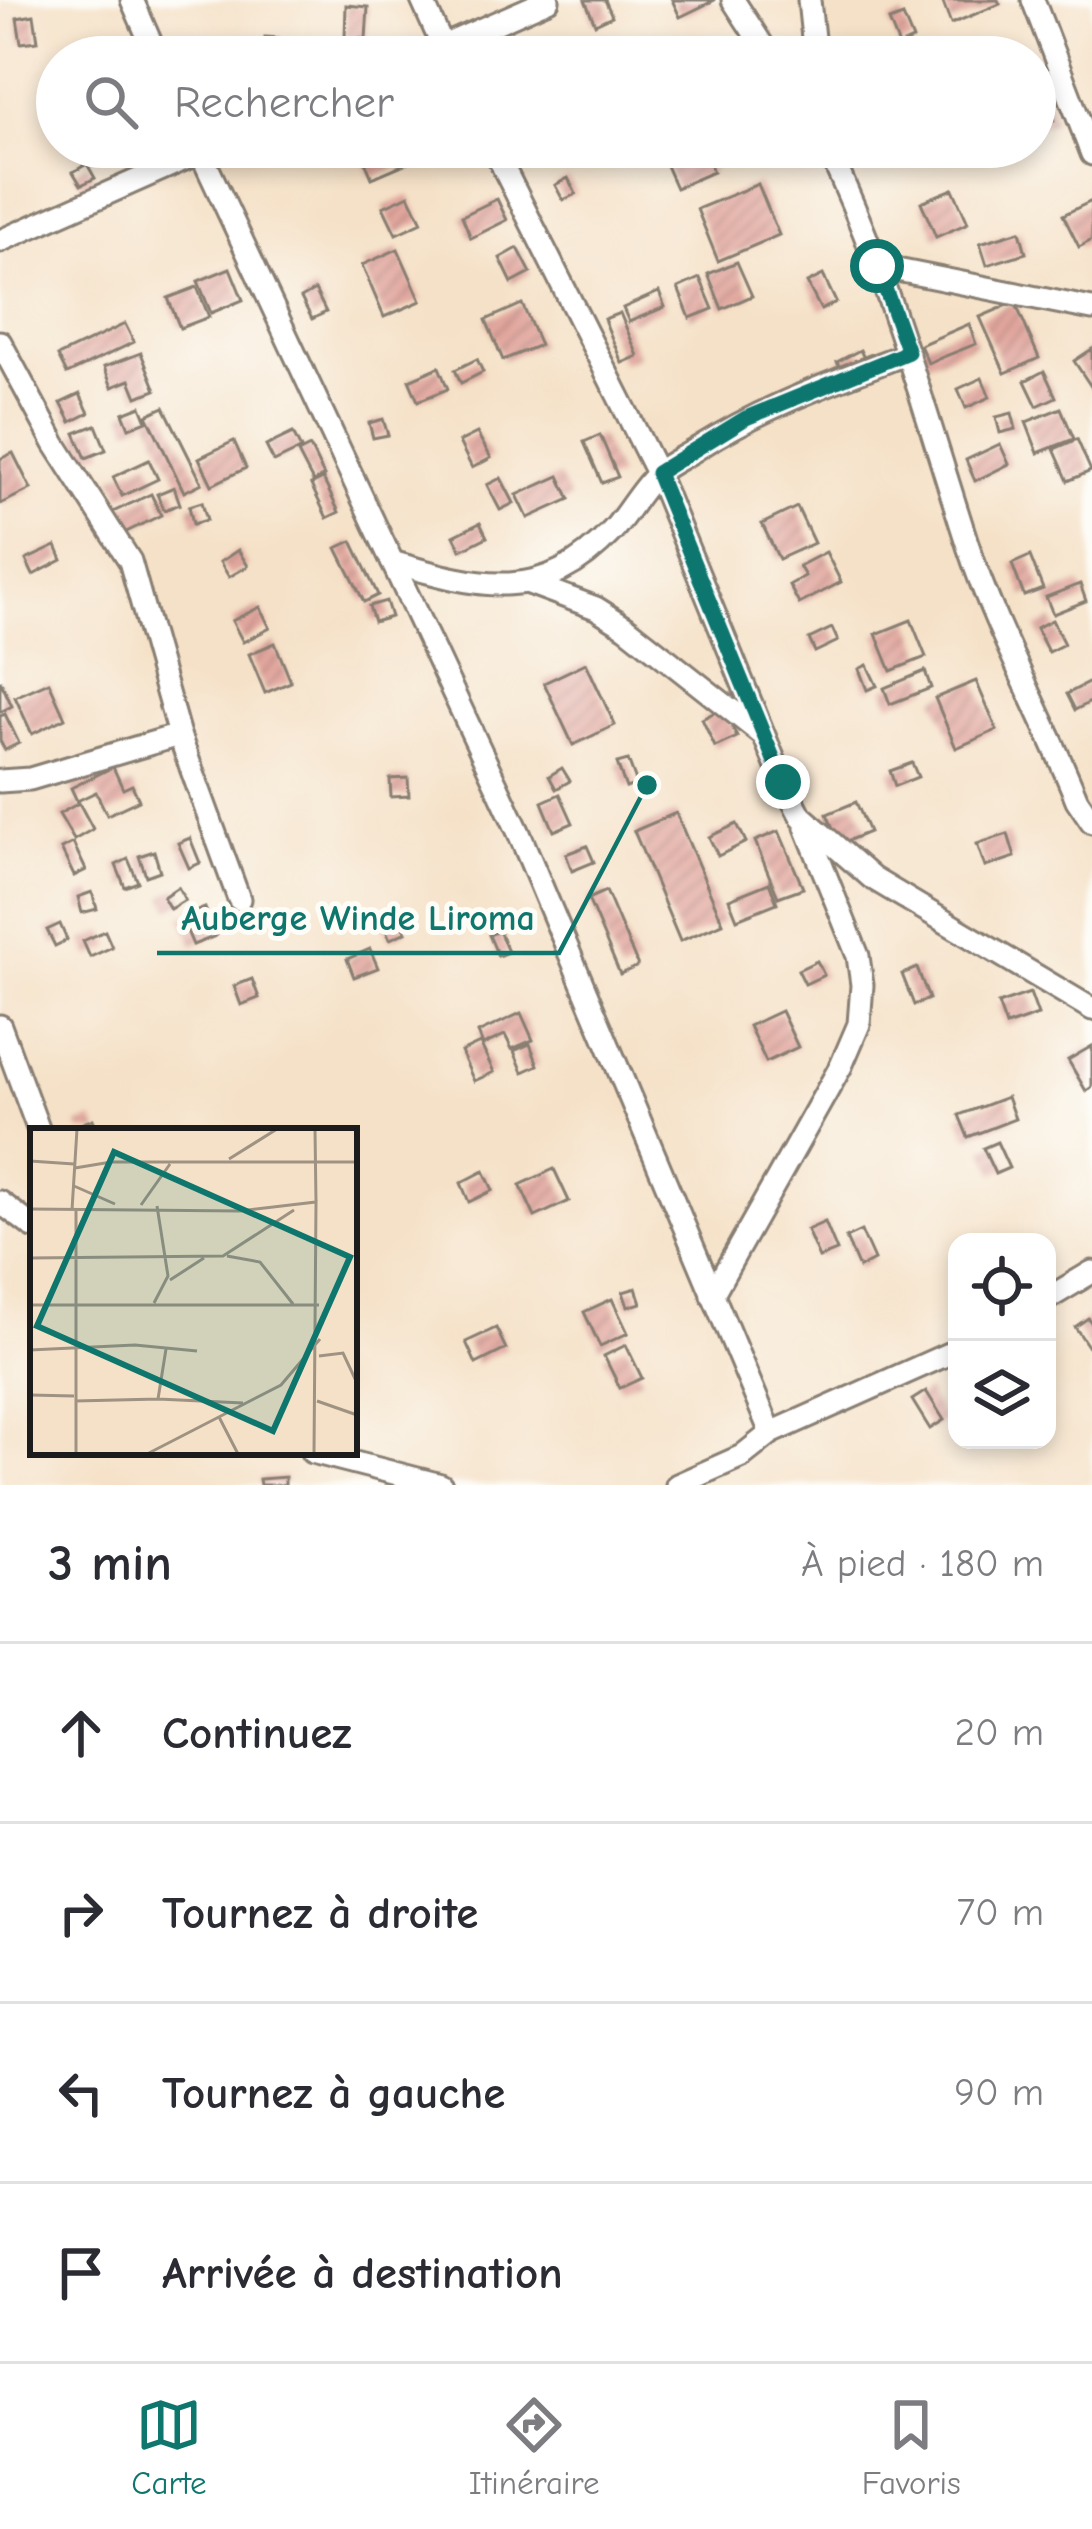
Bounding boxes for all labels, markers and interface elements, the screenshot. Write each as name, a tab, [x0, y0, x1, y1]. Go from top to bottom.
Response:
search box	[36, 36, 1056, 168]
icon: search	[78, 69, 144, 135]
text: Rechercher	[174, 76, 394, 128]
route start	[850, 239, 904, 293]
route end	[756, 755, 810, 809]
callout: Auberge Winde Liroma	[157, 881, 559, 953]
text: Auberge Winde Liroma	[181, 898, 535, 939]
inset map	[30, 1128, 357, 1455]
map controls	[948, 1233, 1056, 1449]
button: locate	[948, 1233, 1056, 1341]
button: layers	[948, 1341, 1056, 1449]
text: 3 min	[48, 1534, 172, 1593]
text: À pied · 180 m	[801, 1541, 1044, 1586]
icon: ahead	[48, 1700, 114, 1766]
text: Continuez	[162, 1707, 352, 1759]
text: 20 m	[955, 1710, 1044, 1755]
icon: right	[48, 1880, 114, 1946]
text: Tournez à droite	[162, 1887, 478, 1939]
text: 70 m	[957, 1890, 1044, 1935]
icon: left	[48, 2060, 114, 2126]
text: Tournez à gauche	[162, 2067, 505, 2119]
text: 90 m	[954, 2070, 1044, 2115]
icon: arrive	[48, 2240, 114, 2306]
text: Arrivée à destination	[162, 2247, 563, 2299]
tab: Carte	[131, 2392, 207, 2502]
tab: Itinéraire	[469, 2392, 599, 2502]
tab: Favoris	[862, 2392, 961, 2502]

